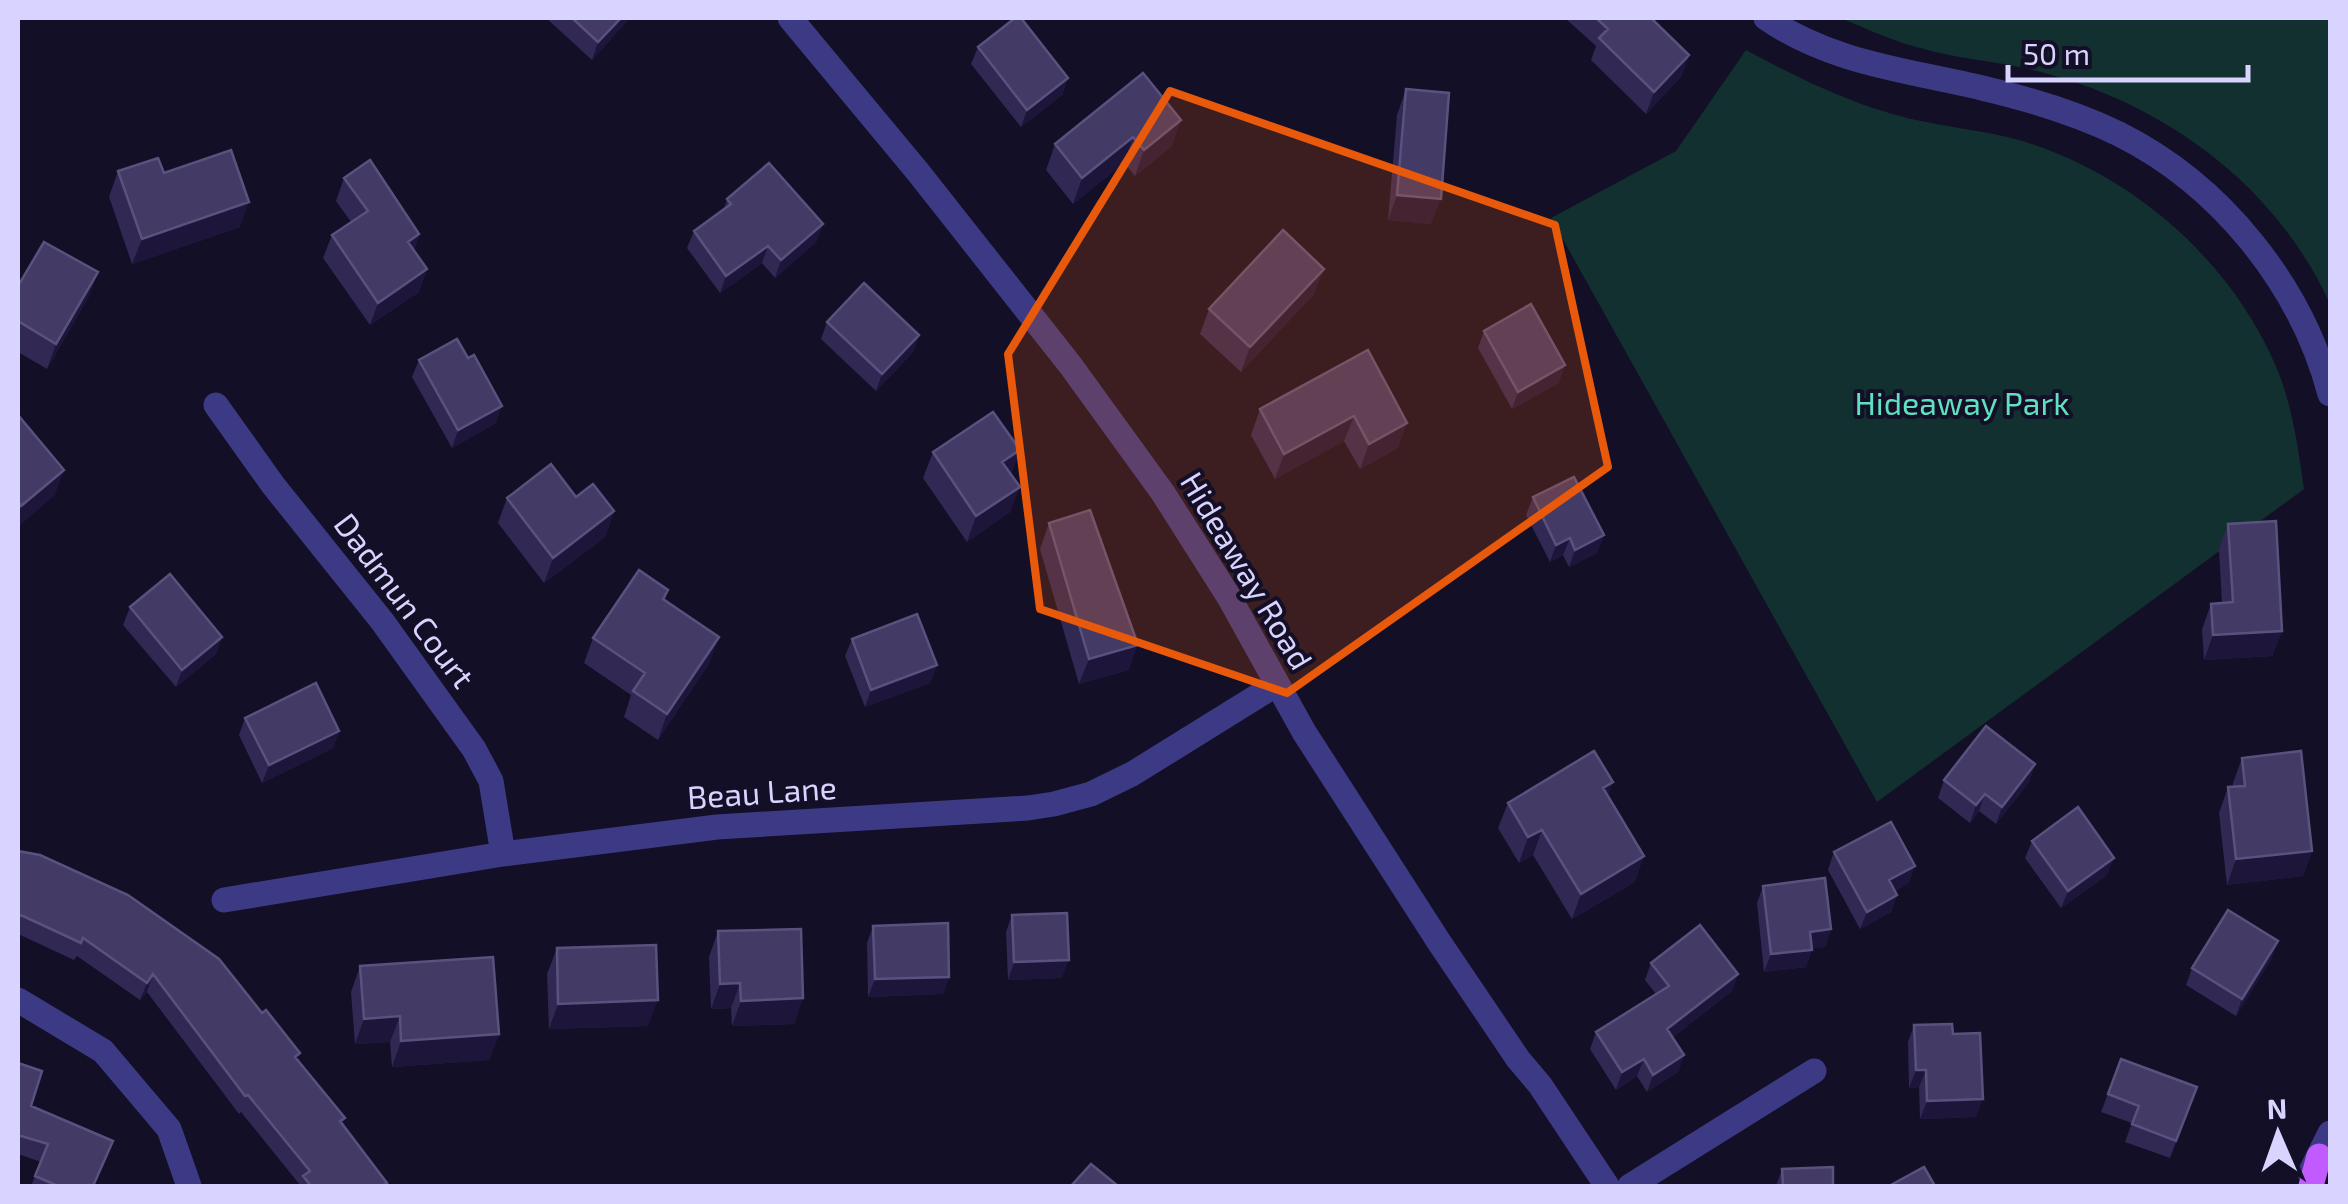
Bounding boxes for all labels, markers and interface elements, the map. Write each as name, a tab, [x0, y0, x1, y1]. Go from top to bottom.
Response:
scale bar	[2008, 20, 2248, 82]
text: 50 m	[2023, 35, 2090, 71]
park label: Hideaway Park	[1854, 383, 2070, 421]
street label: Hideaway Road	[1174, 464, 1322, 675]
street label: Dadmun Court	[328, 505, 484, 695]
street label: Beau Lane	[686, 767, 838, 815]
north arrow	[2228, 1084, 2328, 1184]
text: N	[2266, 1091, 2288, 1125]

